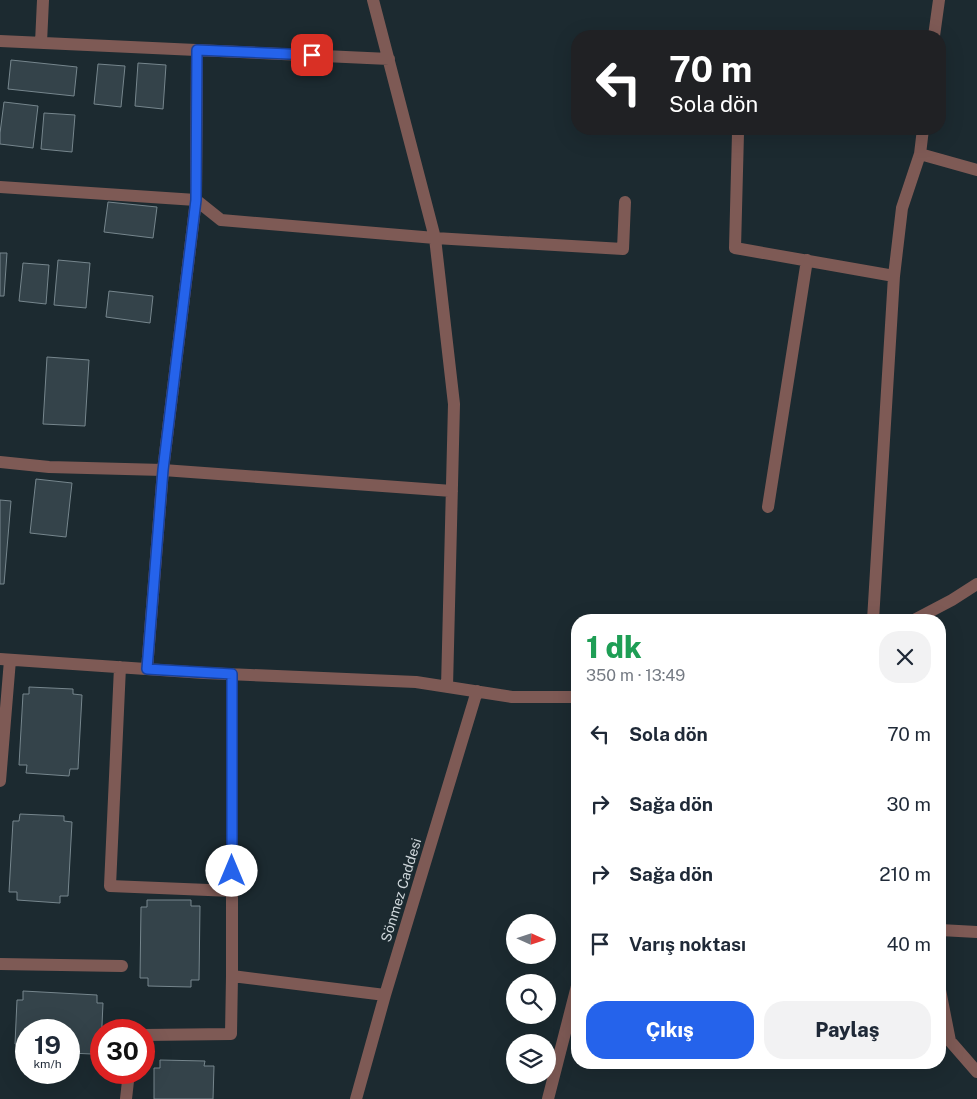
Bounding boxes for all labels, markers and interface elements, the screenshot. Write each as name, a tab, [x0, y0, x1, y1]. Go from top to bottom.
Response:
pin	[291, 34, 333, 76]
icon: arrive	[298, 41, 326, 69]
text: 70 m	[669, 49, 752, 90]
icon: left	[586, 50, 651, 115]
text: Sola dön	[669, 91, 758, 117]
text: 1 dk	[586, 629, 642, 665]
button: close	[879, 631, 931, 683]
text: 350 m · 13:49	[586, 666, 685, 685]
icon: left	[586, 720, 614, 748]
text: Sola dön	[629, 723, 708, 745]
text: 70 m	[887, 723, 931, 745]
icon: right	[586, 790, 614, 818]
text: Sağa dön	[629, 793, 713, 815]
text: 30 m	[886, 793, 931, 815]
street label: Sönmez Caddesi	[378, 836, 424, 944]
position arrow	[205, 844, 257, 896]
icon: right	[586, 860, 614, 888]
text: Sağa dön	[629, 863, 713, 885]
text: 210 m	[879, 863, 931, 885]
north arrow	[506, 914, 556, 964]
map controls	[506, 914, 556, 1084]
icon: arrive	[586, 930, 614, 958]
text: Varış noktası	[629, 933, 746, 955]
text: 40 m	[886, 933, 931, 955]
button: search	[506, 974, 556, 1024]
button: Çıkış	[586, 1001, 754, 1059]
button: Paylaş	[764, 1001, 931, 1059]
speed limit sign: 30	[90, 1019, 155, 1084]
text: 19	[34, 1030, 61, 1060]
button: layers	[506, 1034, 556, 1084]
text: km/h	[33, 1057, 62, 1071]

